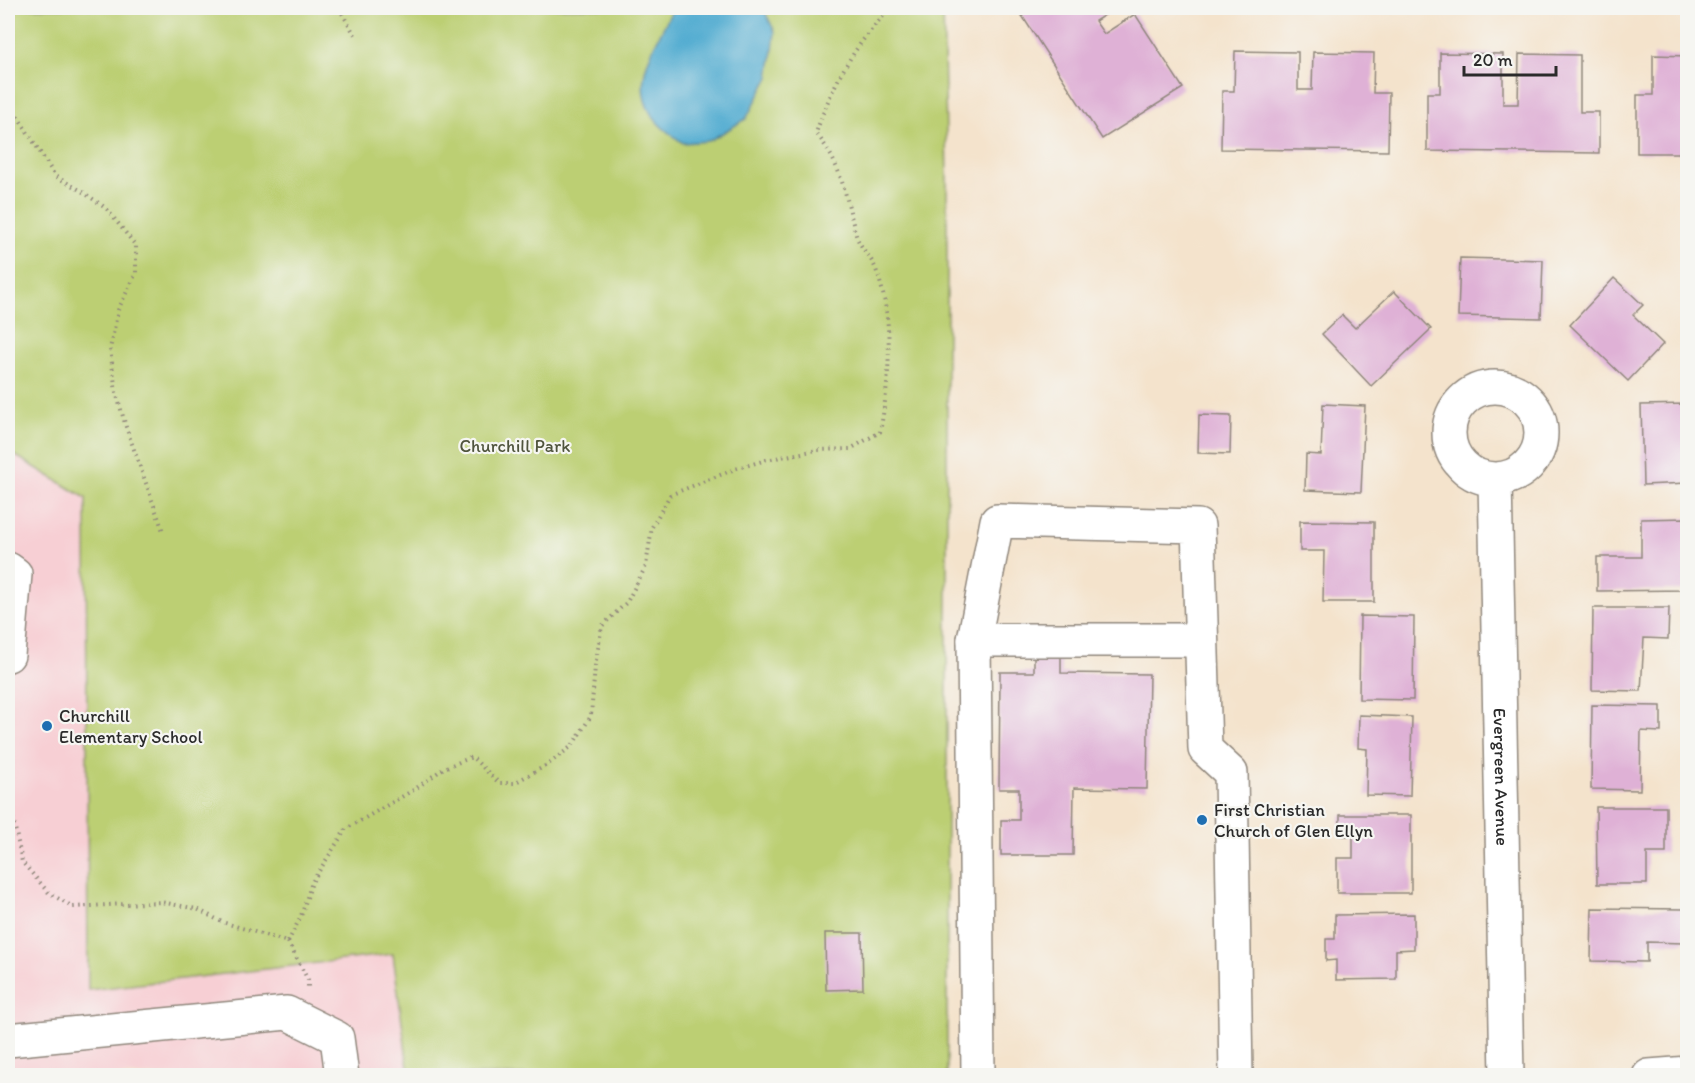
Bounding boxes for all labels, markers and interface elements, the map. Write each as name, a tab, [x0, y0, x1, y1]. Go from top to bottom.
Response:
scale bar	[1464, 39, 1556, 77]
text: 20 m	[1473, 49, 1513, 71]
park label: Churchill Park	[460, 435, 570, 457]
place label: Churchill Elementary School	[59, 705, 203, 748]
street label: Evergreen Avenue	[1489, 708, 1513, 846]
marker: Churchill Elementary School	[40, 719, 54, 733]
place label: First Christian Church of Glen Ellyn	[1214, 799, 1373, 842]
marker: First Christian Church of Glen Ellyn	[1195, 813, 1209, 827]

